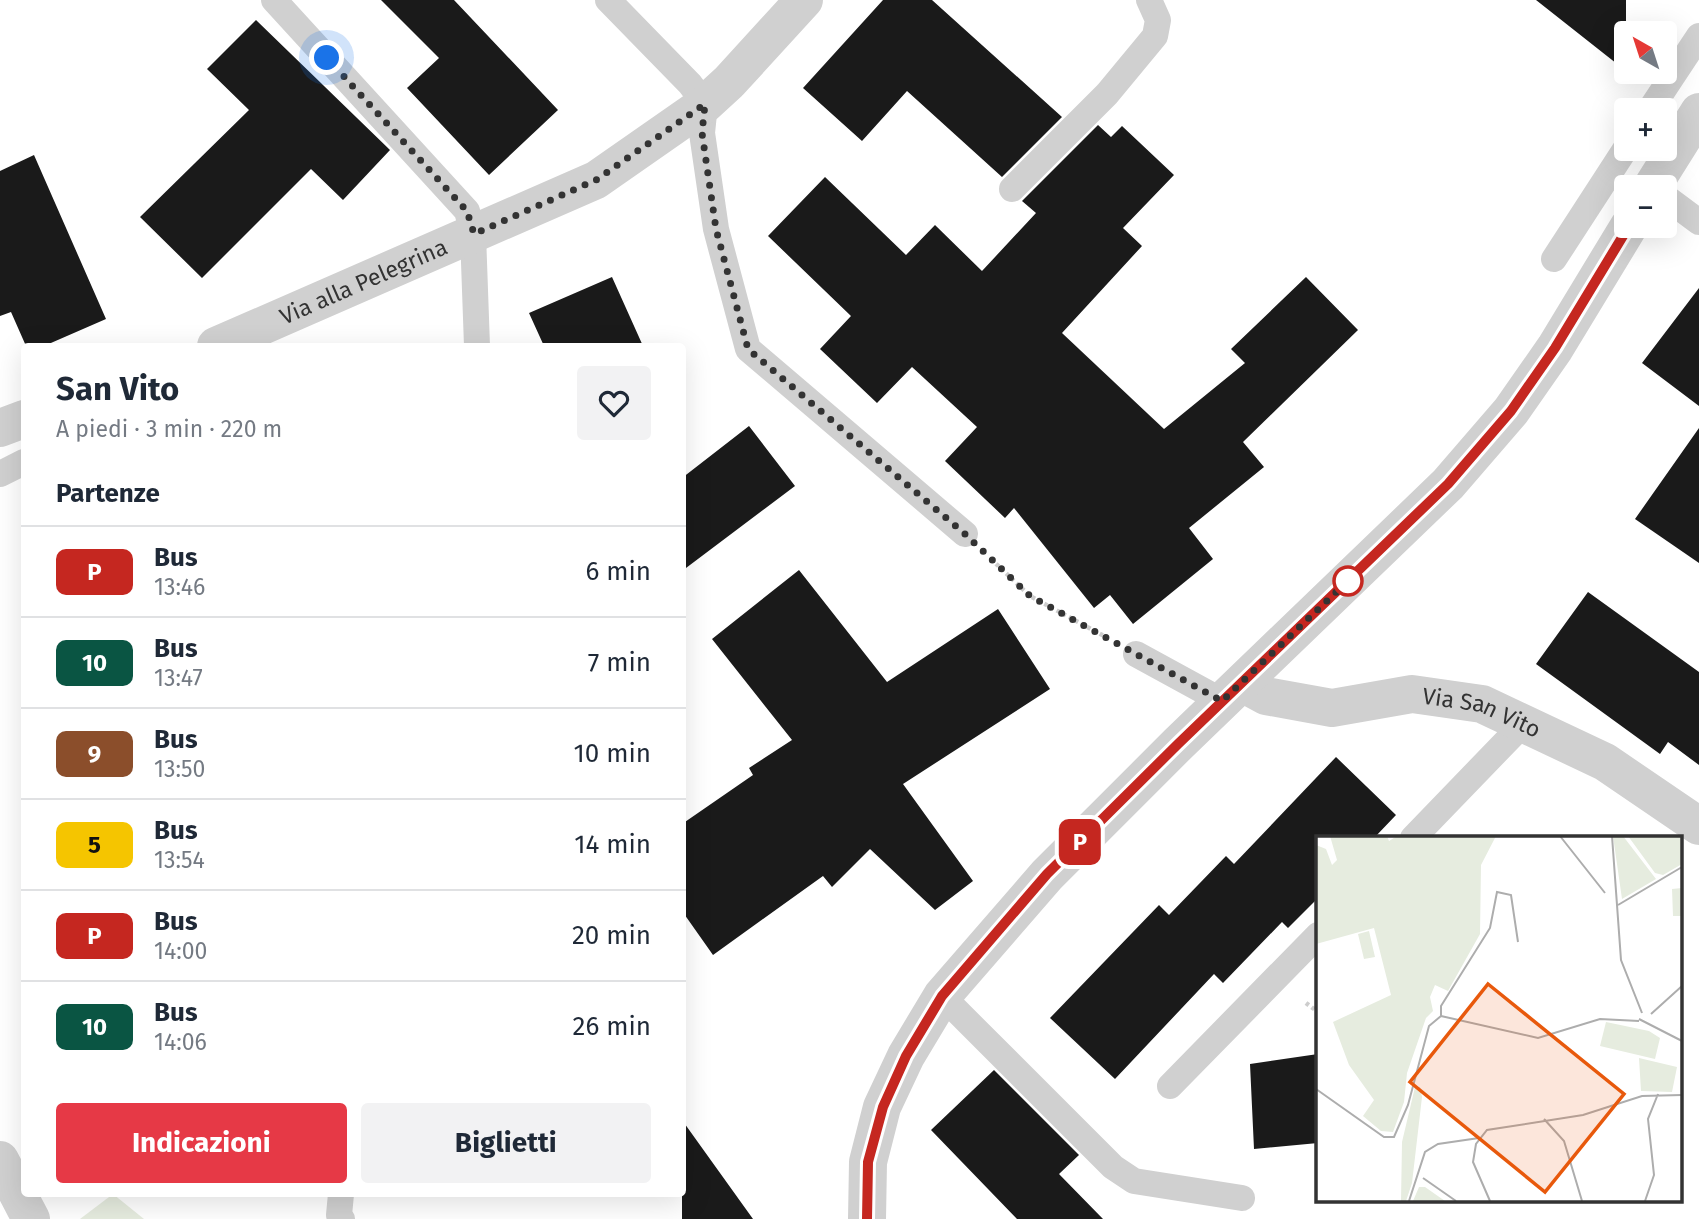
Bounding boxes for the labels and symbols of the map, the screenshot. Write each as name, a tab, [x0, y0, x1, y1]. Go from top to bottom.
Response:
north arrow	[1614, 21, 1676, 84]
your location	[309, 40, 344, 75]
street label: Via alla Pelegrina	[275, 233, 452, 330]
unlabelled marker	[1333, 566, 1363, 596]
street label: Via San Vito	[1421, 682, 1545, 744]
line badge: P	[1057, 819, 1103, 865]
inset map	[1316, 836, 1682, 1202]

